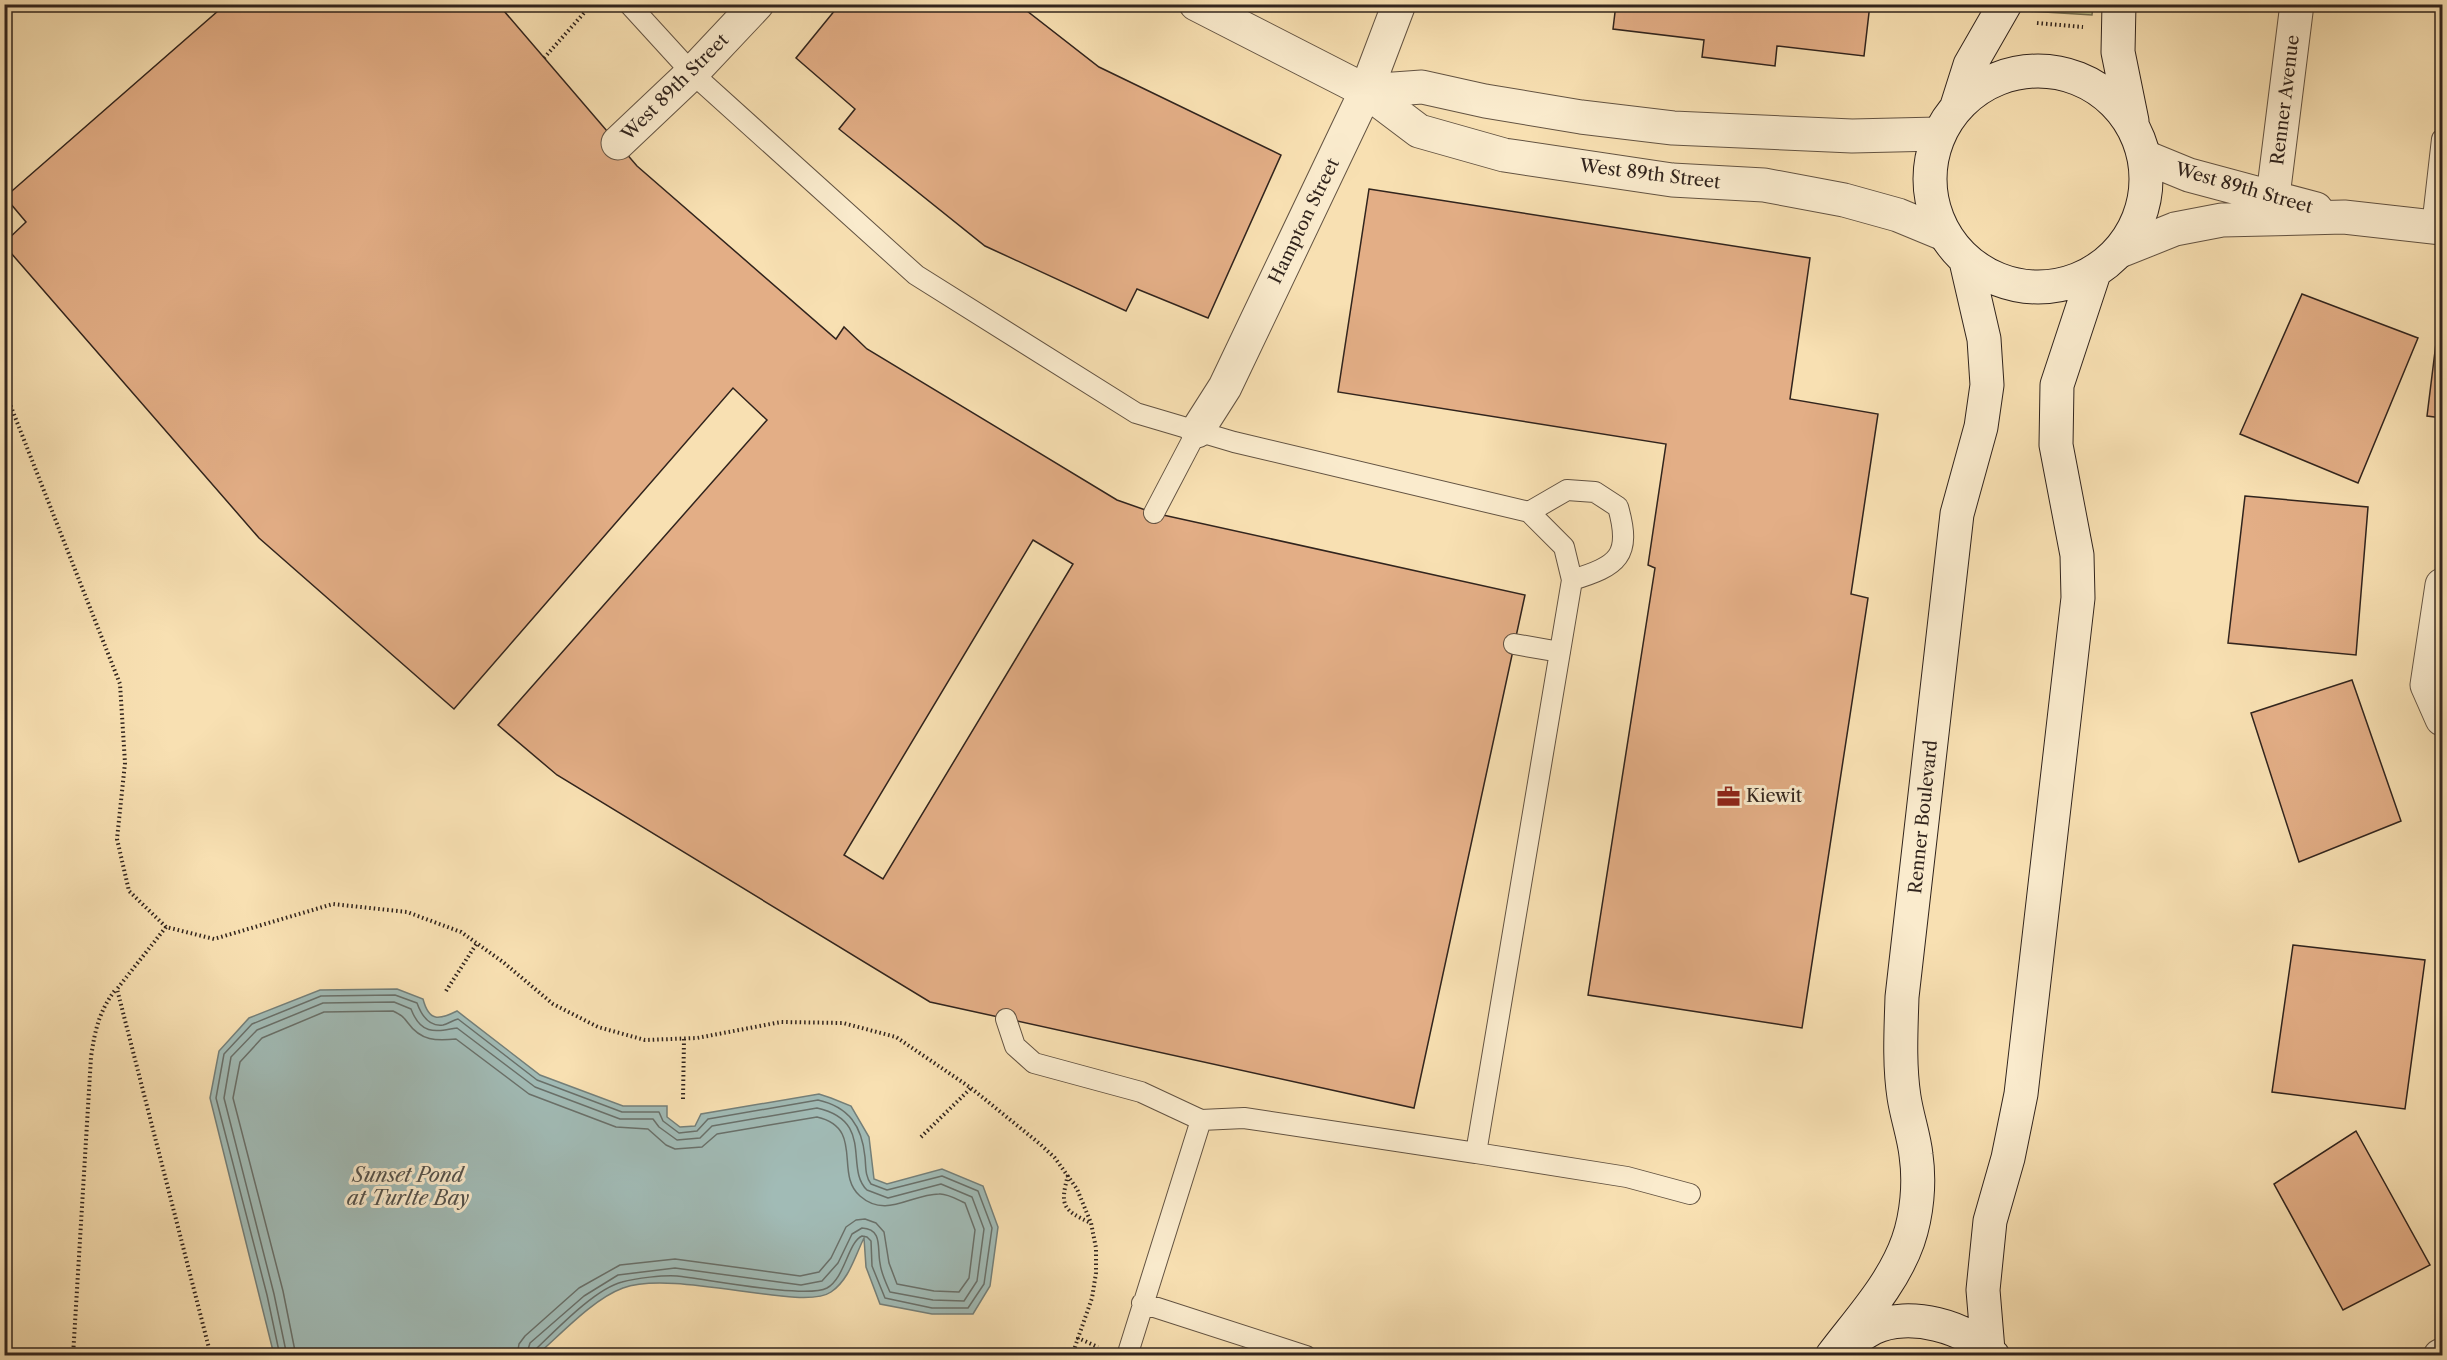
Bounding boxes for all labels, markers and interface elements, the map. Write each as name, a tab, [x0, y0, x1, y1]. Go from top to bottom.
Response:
street label: West 89th Street	[616, 29, 733, 146]
street label: Renner Avenue	[2266, 34, 2304, 166]
street label: Hampton Street	[1264, 154, 1344, 287]
street label: West 89th Street	[1577, 154, 1722, 194]
street label: West 89th Street	[2172, 158, 2316, 218]
street label: Renner Boulevard	[1904, 739, 1942, 895]
office icon: Kiewit	[1715, 783, 1741, 809]
place label: Kiewit	[1746, 785, 1803, 807]
water label: Sunset Pond at Turlte Bay	[347, 1163, 469, 1210]

